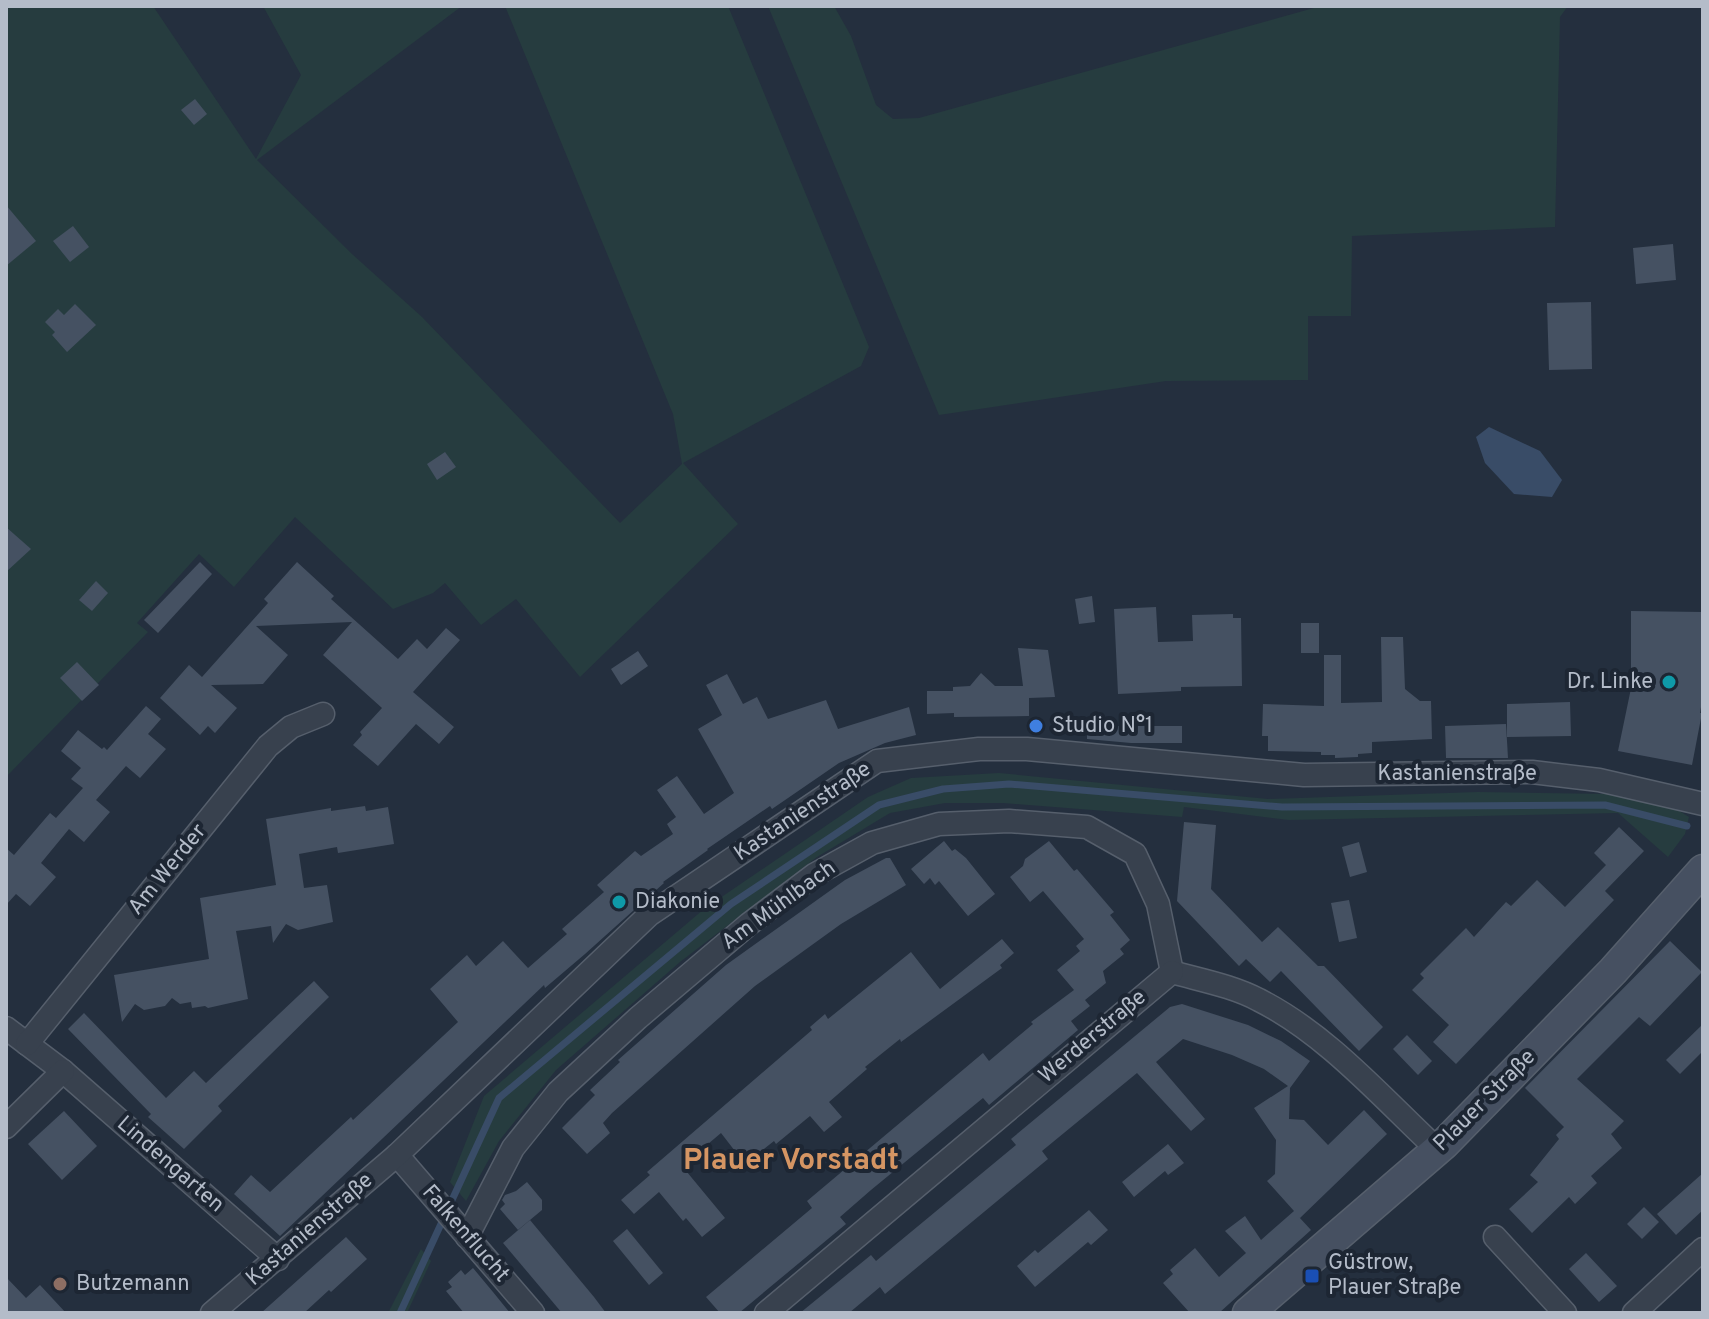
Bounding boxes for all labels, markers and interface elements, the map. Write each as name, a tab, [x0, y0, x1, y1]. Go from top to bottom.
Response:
place label: Dr. Linke	[1567, 669, 1653, 696]
marker: Dr. Linke	[1660, 673, 1678, 691]
place label: Studio N°1	[1052, 713, 1153, 740]
marker: Studio N°1	[1027, 717, 1045, 735]
street label: Kastanienstraße	[729, 756, 877, 868]
street label: Kastanienstraße	[1377, 761, 1537, 788]
street label: Am Werder	[123, 819, 213, 921]
street label: Am Mühlbach	[716, 855, 842, 957]
place label: Diakonie	[635, 889, 720, 916]
marker: Diakonie	[610, 893, 628, 911]
street label: Werderstraße	[1034, 984, 1152, 1090]
street label: Plauer Straße	[1428, 1044, 1542, 1158]
street label: Lindengarten	[111, 1111, 229, 1219]
district label: Plauer Vorstadt	[683, 1143, 899, 1180]
street label: Kastanienstraße	[241, 1168, 379, 1292]
street label: Falkenflucht	[415, 1180, 515, 1288]
place label: Güstrow, Plauer Straße	[1328, 1250, 1461, 1302]
marker: Güstrow, Plauer Straße	[1303, 1267, 1321, 1285]
place label: Butzemann	[76, 1271, 190, 1298]
marker: Butzemann	[51, 1275, 69, 1293]

